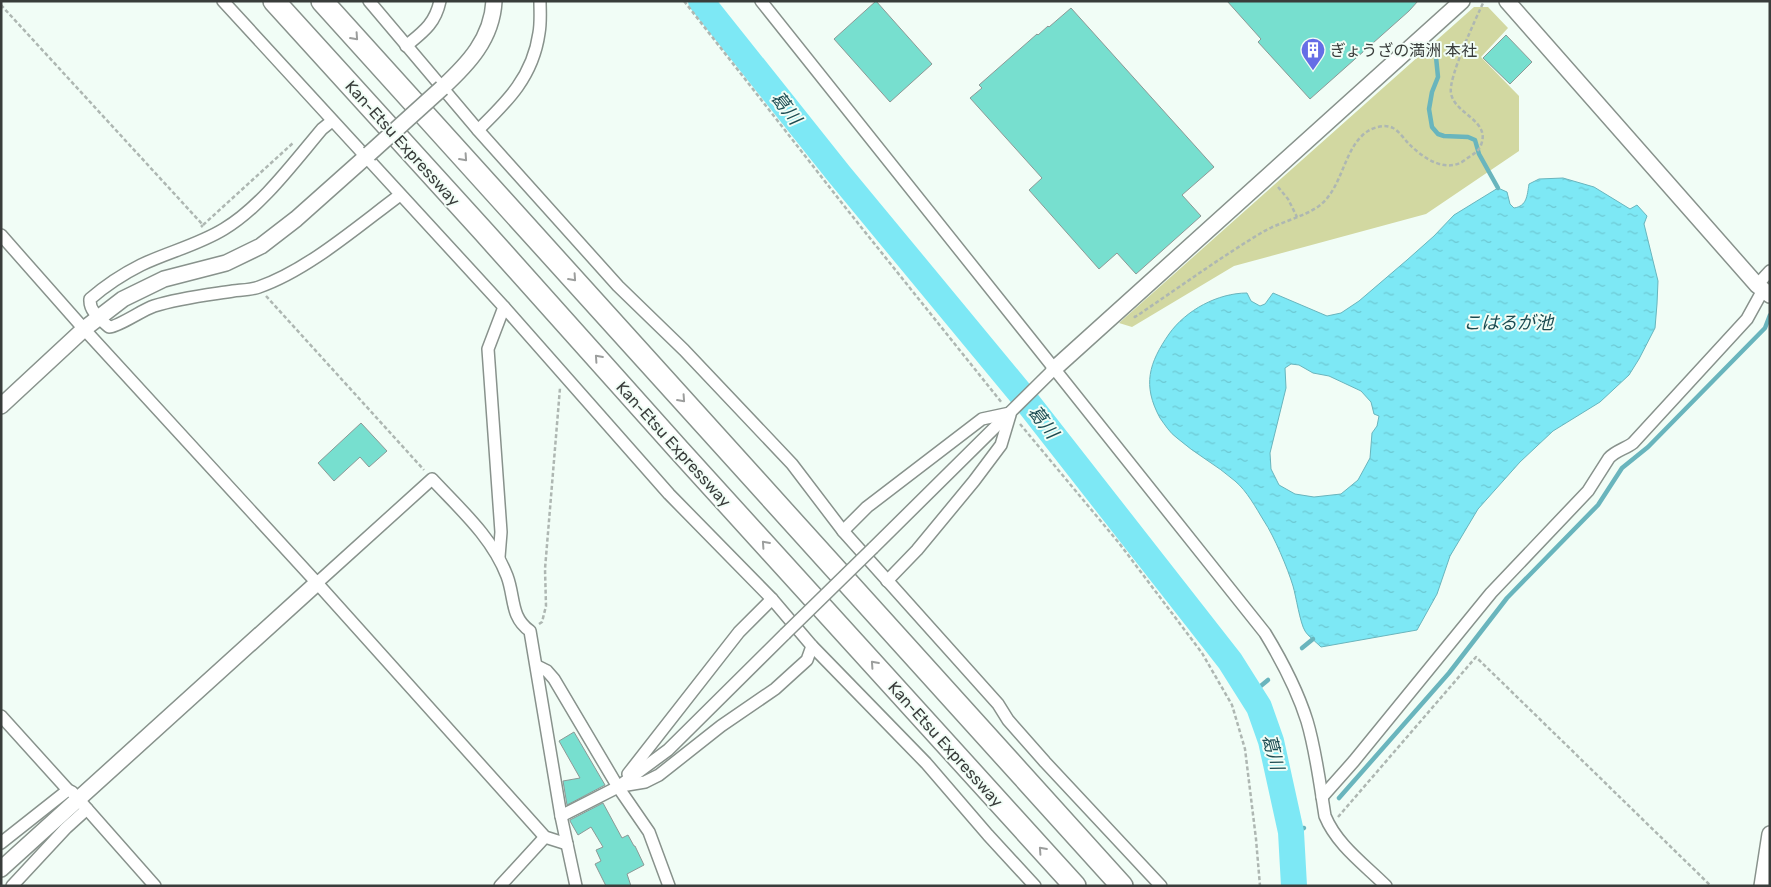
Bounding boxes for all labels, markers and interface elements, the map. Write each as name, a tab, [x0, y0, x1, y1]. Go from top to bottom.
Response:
one-way arrow	[349, 32, 358, 41]
building icon: ぎょうざの満洲 本社	[1300, 37, 1326, 71]
place label: ぎょうざの満洲 本社	[1330, 41, 1477, 60]
street label: Kan-Etsu Expressway	[341, 77, 464, 210]
water label: 葛川	[766, 87, 807, 131]
one-way arrow	[458, 152, 467, 161]
one-way arrow	[567, 273, 576, 282]
water label: こはるが池	[1463, 312, 1555, 334]
one-way arrow	[594, 355, 603, 364]
street label: Kan-Etsu Expressway	[612, 378, 735, 511]
one-way arrow	[676, 393, 685, 402]
water label: 葛川	[1023, 401, 1064, 445]
one-way arrow	[762, 541, 771, 550]
one-way arrow	[871, 661, 880, 670]
street label: Kan-Etsu Expressway	[884, 678, 1007, 811]
water label: 葛川	[1258, 732, 1289, 774]
one-way arrow	[1039, 846, 1048, 855]

